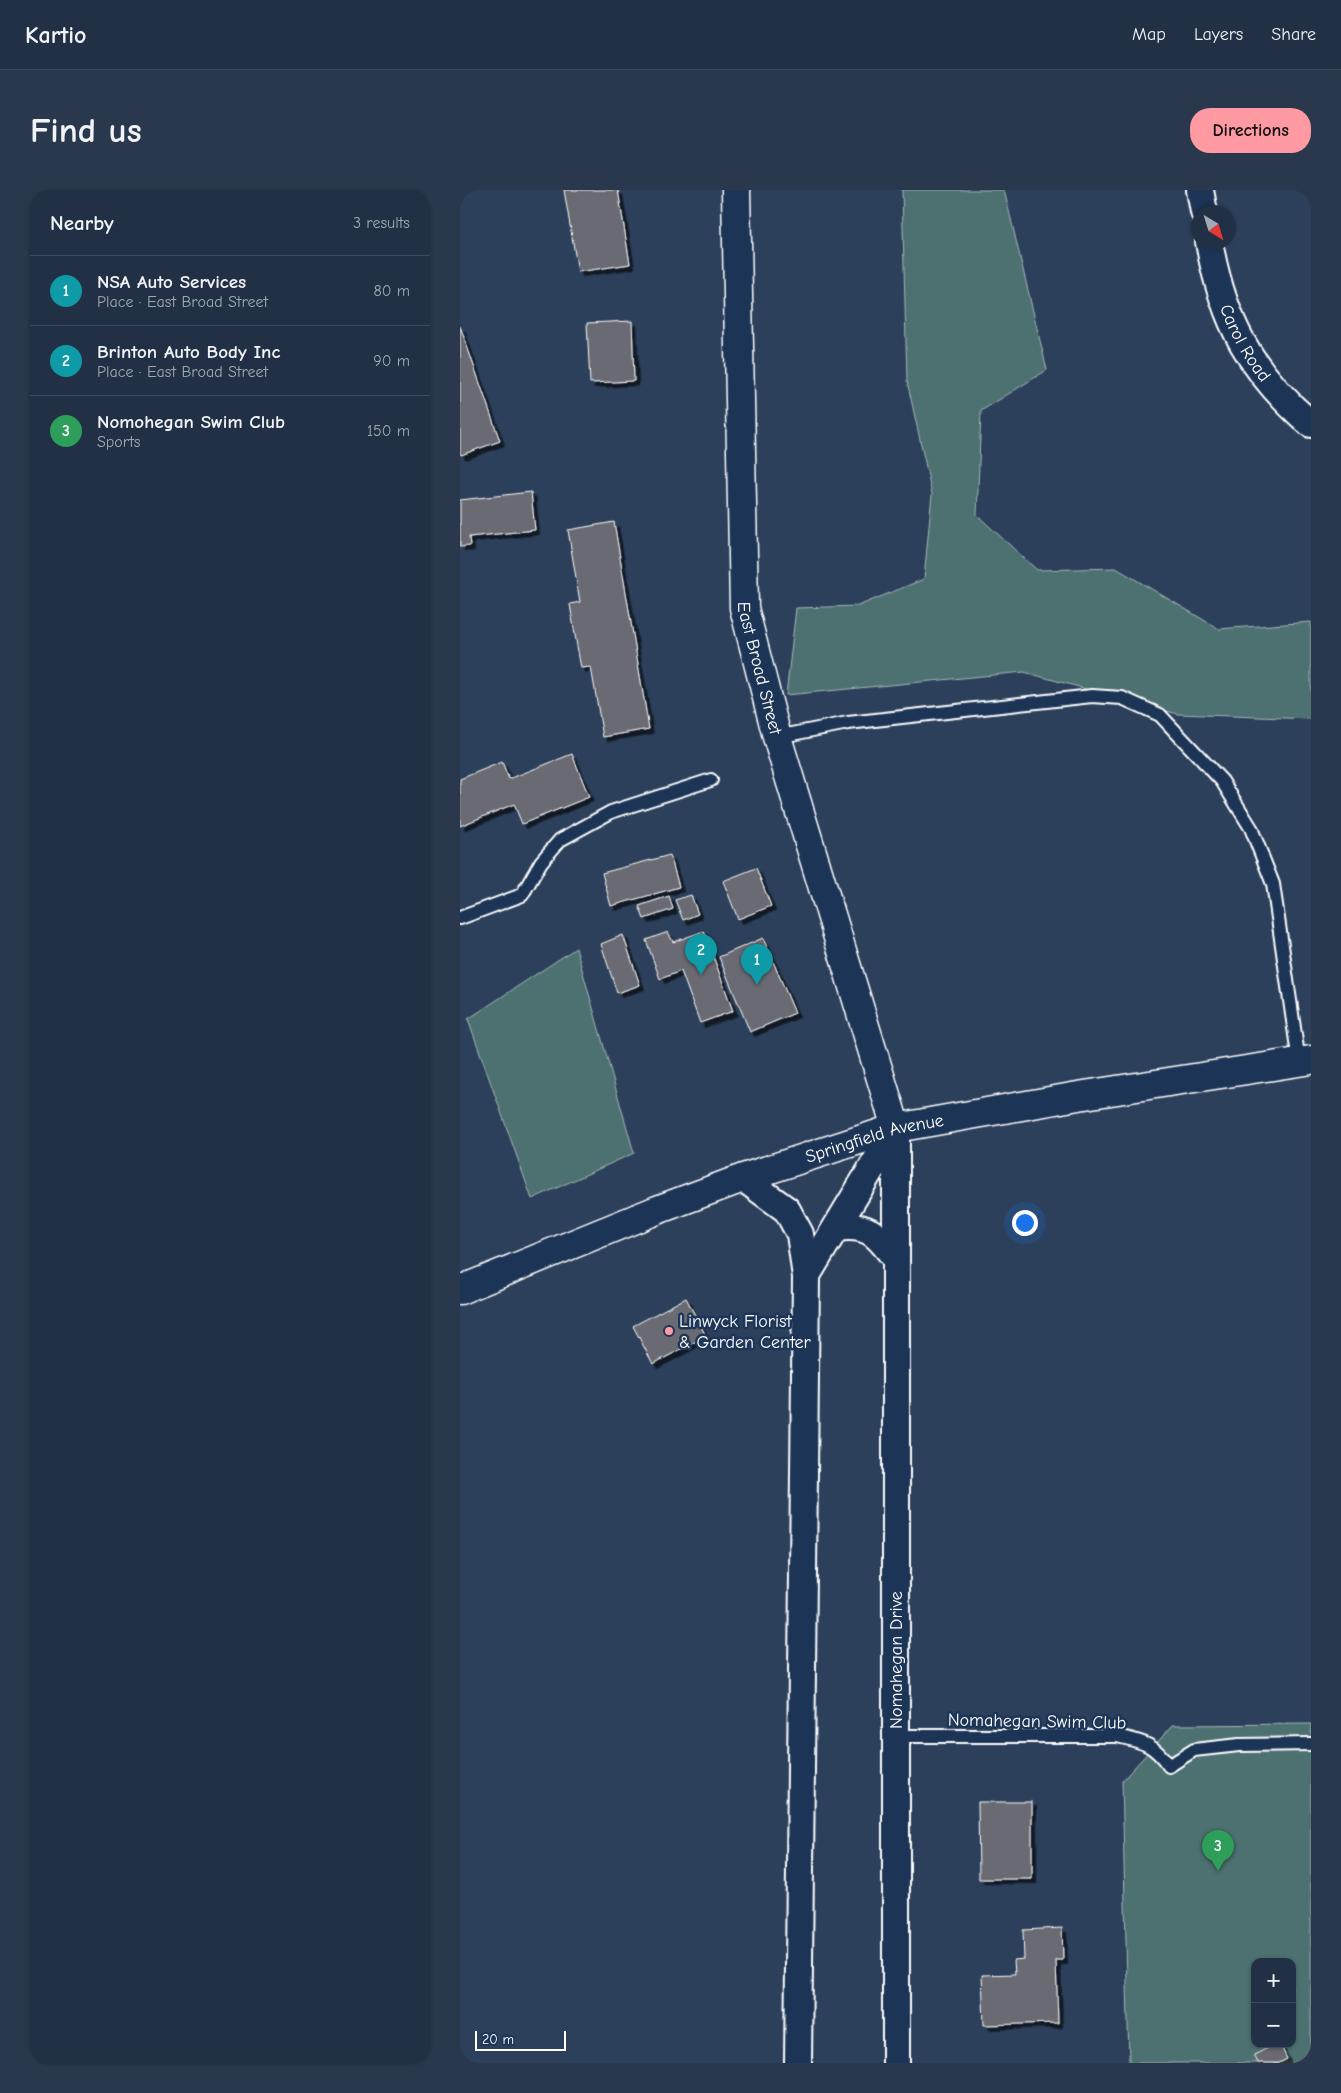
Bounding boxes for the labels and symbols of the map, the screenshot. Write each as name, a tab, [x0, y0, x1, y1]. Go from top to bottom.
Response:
north arrow	[1191, 205, 1236, 250]
street label: Carol Road	[1215, 302, 1275, 386]
street label: East Broad Street	[733, 602, 786, 738]
pin: 2	[685, 934, 717, 975]
pin: 1	[741, 944, 773, 985]
street label: Springfield Avenue	[803, 1110, 945, 1168]
your location	[1012, 1210, 1038, 1236]
place label: Linwyck Florist & Garden Center	[679, 1311, 812, 1353]
marker: Linwyck Florist & Garden Center	[663, 1325, 675, 1337]
street label: Nomahegan Drive	[886, 1591, 907, 1729]
street label: Nomahegan Swim Club	[948, 1709, 1126, 1734]
pin: 3	[1202, 1830, 1234, 1871]
scale bar	[475, 2028, 566, 2051]

